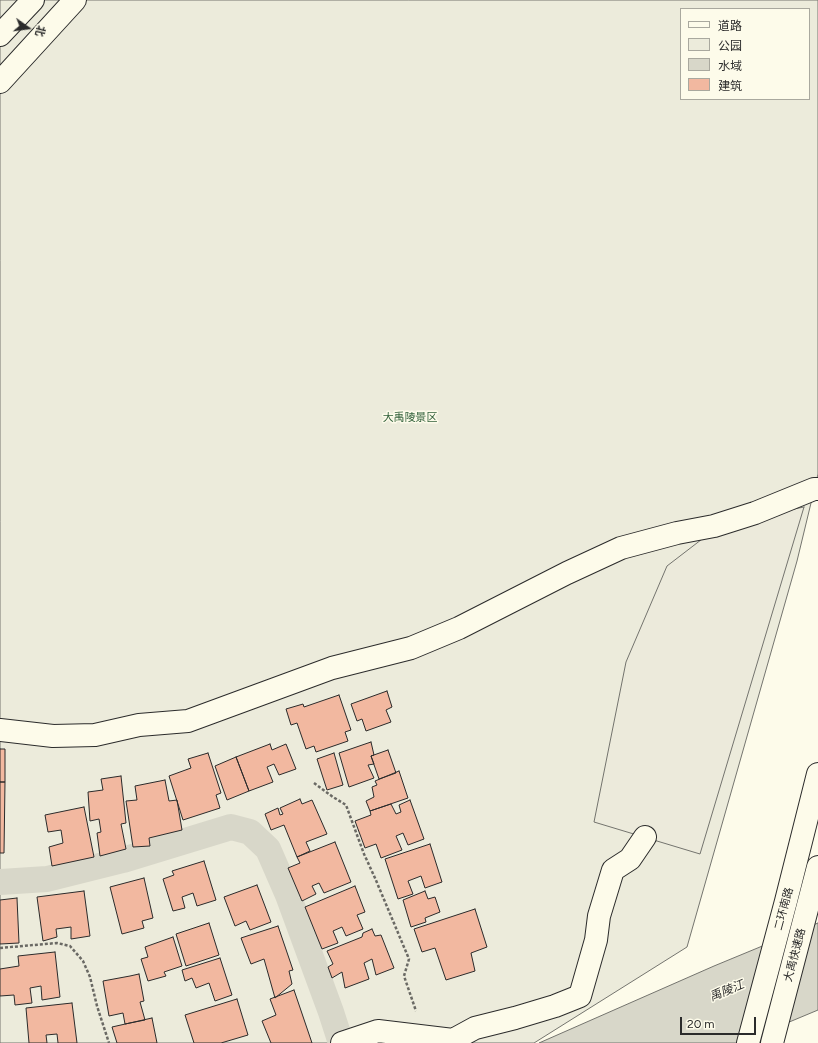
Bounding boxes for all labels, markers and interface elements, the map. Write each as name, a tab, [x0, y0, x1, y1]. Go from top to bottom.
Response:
north arrow	[8, 8, 48, 48]
legend	[680, 8, 810, 100]
text: 道路	[718, 19, 742, 33]
text: 北	[32, 24, 48, 38]
text: 公园	[718, 39, 742, 53]
text: 水域	[718, 59, 742, 73]
text: 建筑	[718, 79, 742, 93]
park label: 大禹陵景区	[383, 411, 437, 425]
street label: 二环南路	[772, 886, 796, 932]
street label: 大禹快速路	[782, 927, 808, 983]
water label: 禹陵江	[708, 978, 746, 1004]
scale bar	[682, 1009, 758, 1035]
text: 20 m	[687, 1017, 715, 1031]

